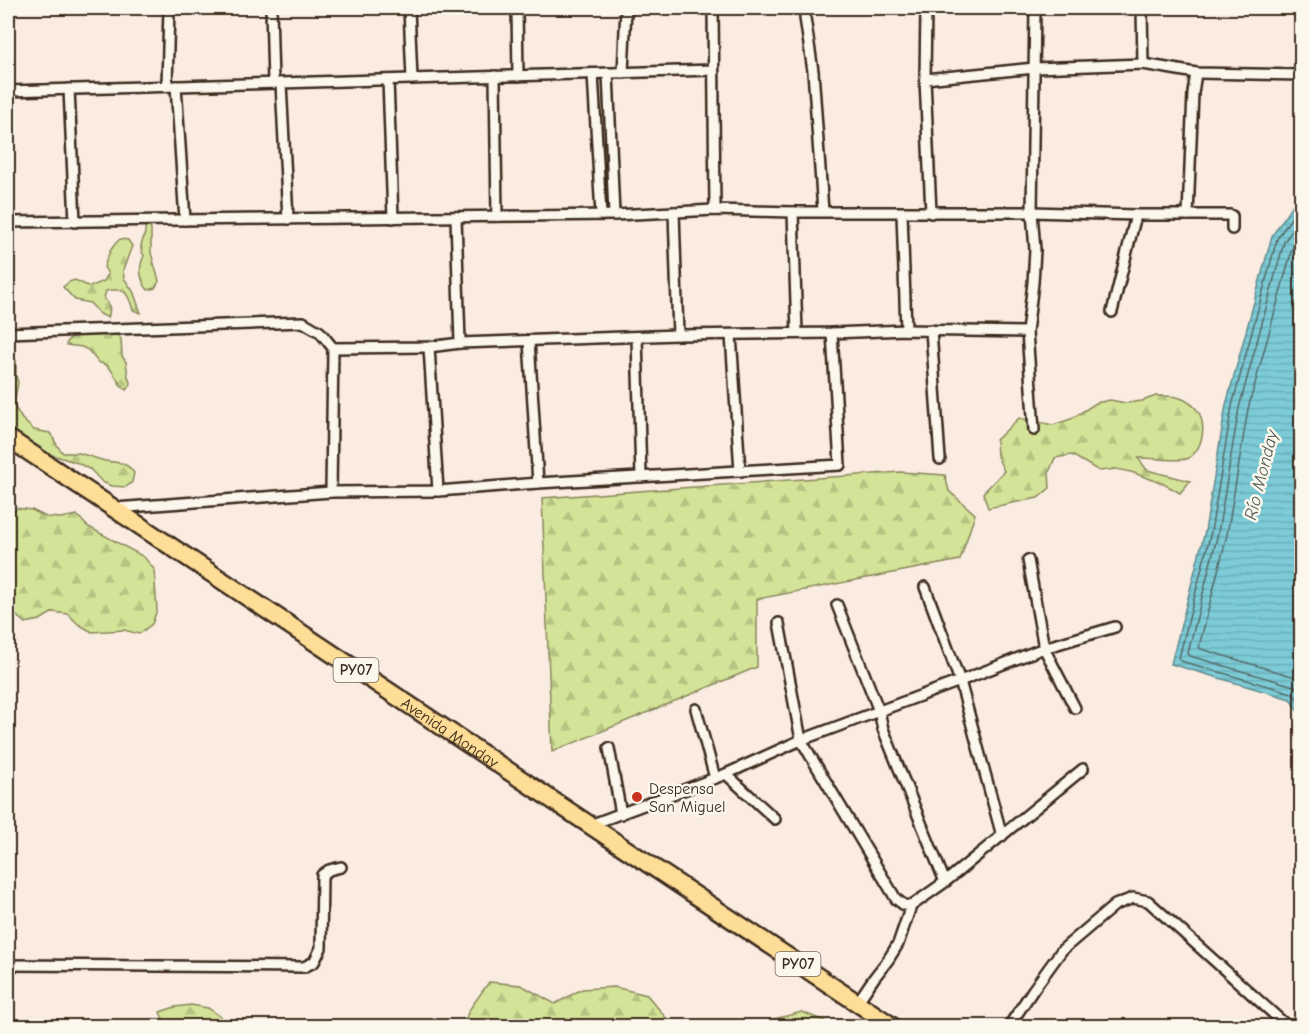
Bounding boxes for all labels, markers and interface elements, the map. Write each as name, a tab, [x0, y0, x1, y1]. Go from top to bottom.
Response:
water label: Río Monday	[1240, 427, 1283, 522]
road number: PY07	[334, 658, 378, 682]
street label: Avenida Monday	[398, 694, 502, 772]
place label: Despensa San Miguel	[649, 780, 726, 816]
marker: Despensa San Miguel	[630, 790, 644, 804]
road number: PY07	[776, 952, 820, 976]

